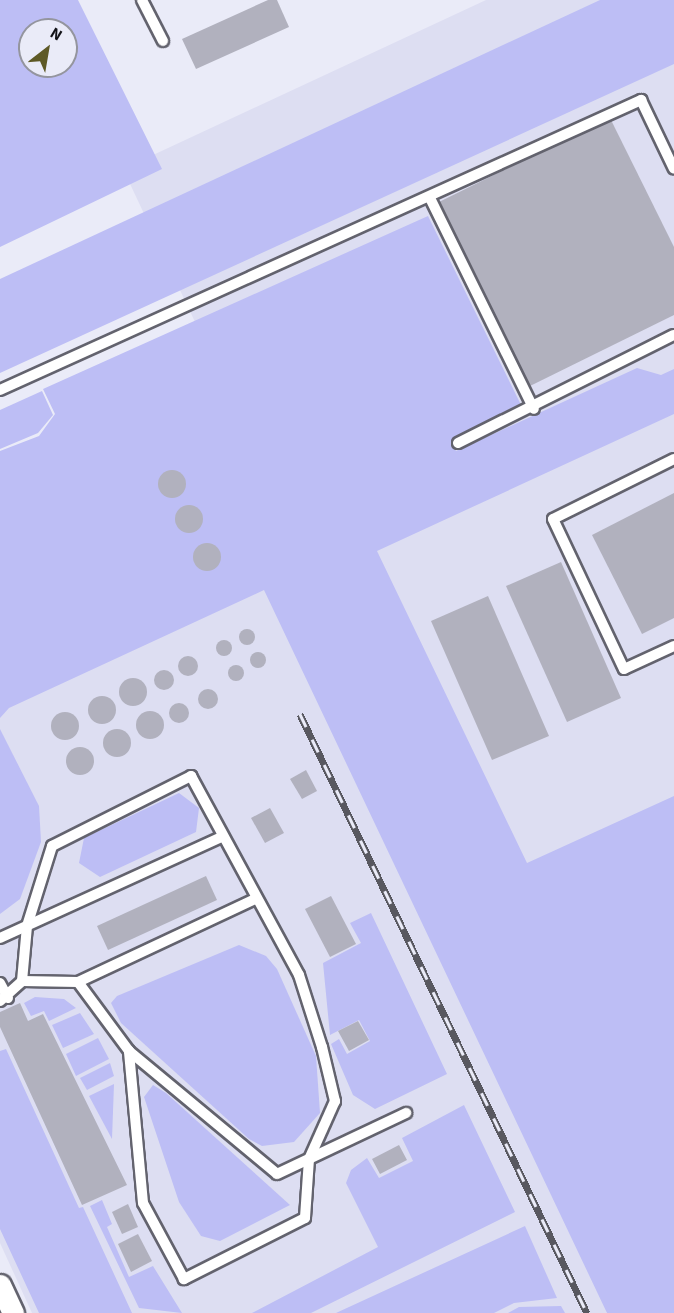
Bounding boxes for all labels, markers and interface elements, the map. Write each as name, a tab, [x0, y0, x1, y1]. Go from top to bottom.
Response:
north arrow	[18, 18, 78, 78]
text: N	[46, 22, 66, 46]

